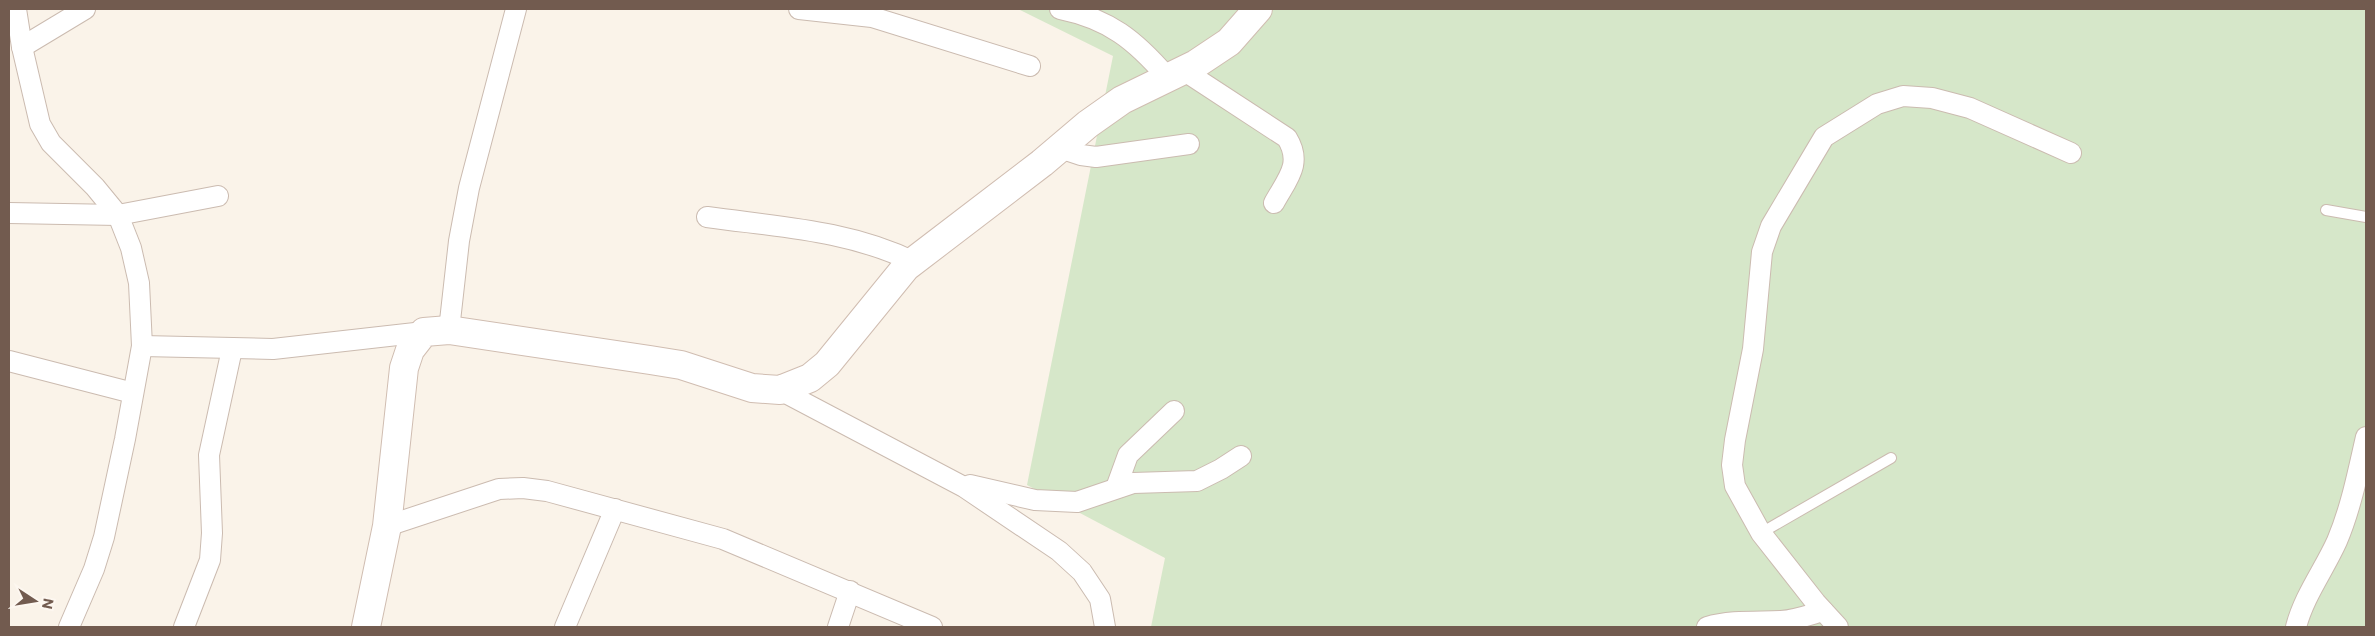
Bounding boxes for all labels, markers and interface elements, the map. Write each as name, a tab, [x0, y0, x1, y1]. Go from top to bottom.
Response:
north arrow	[10, 576, 60, 626]
text: N	[39, 597, 58, 611]

